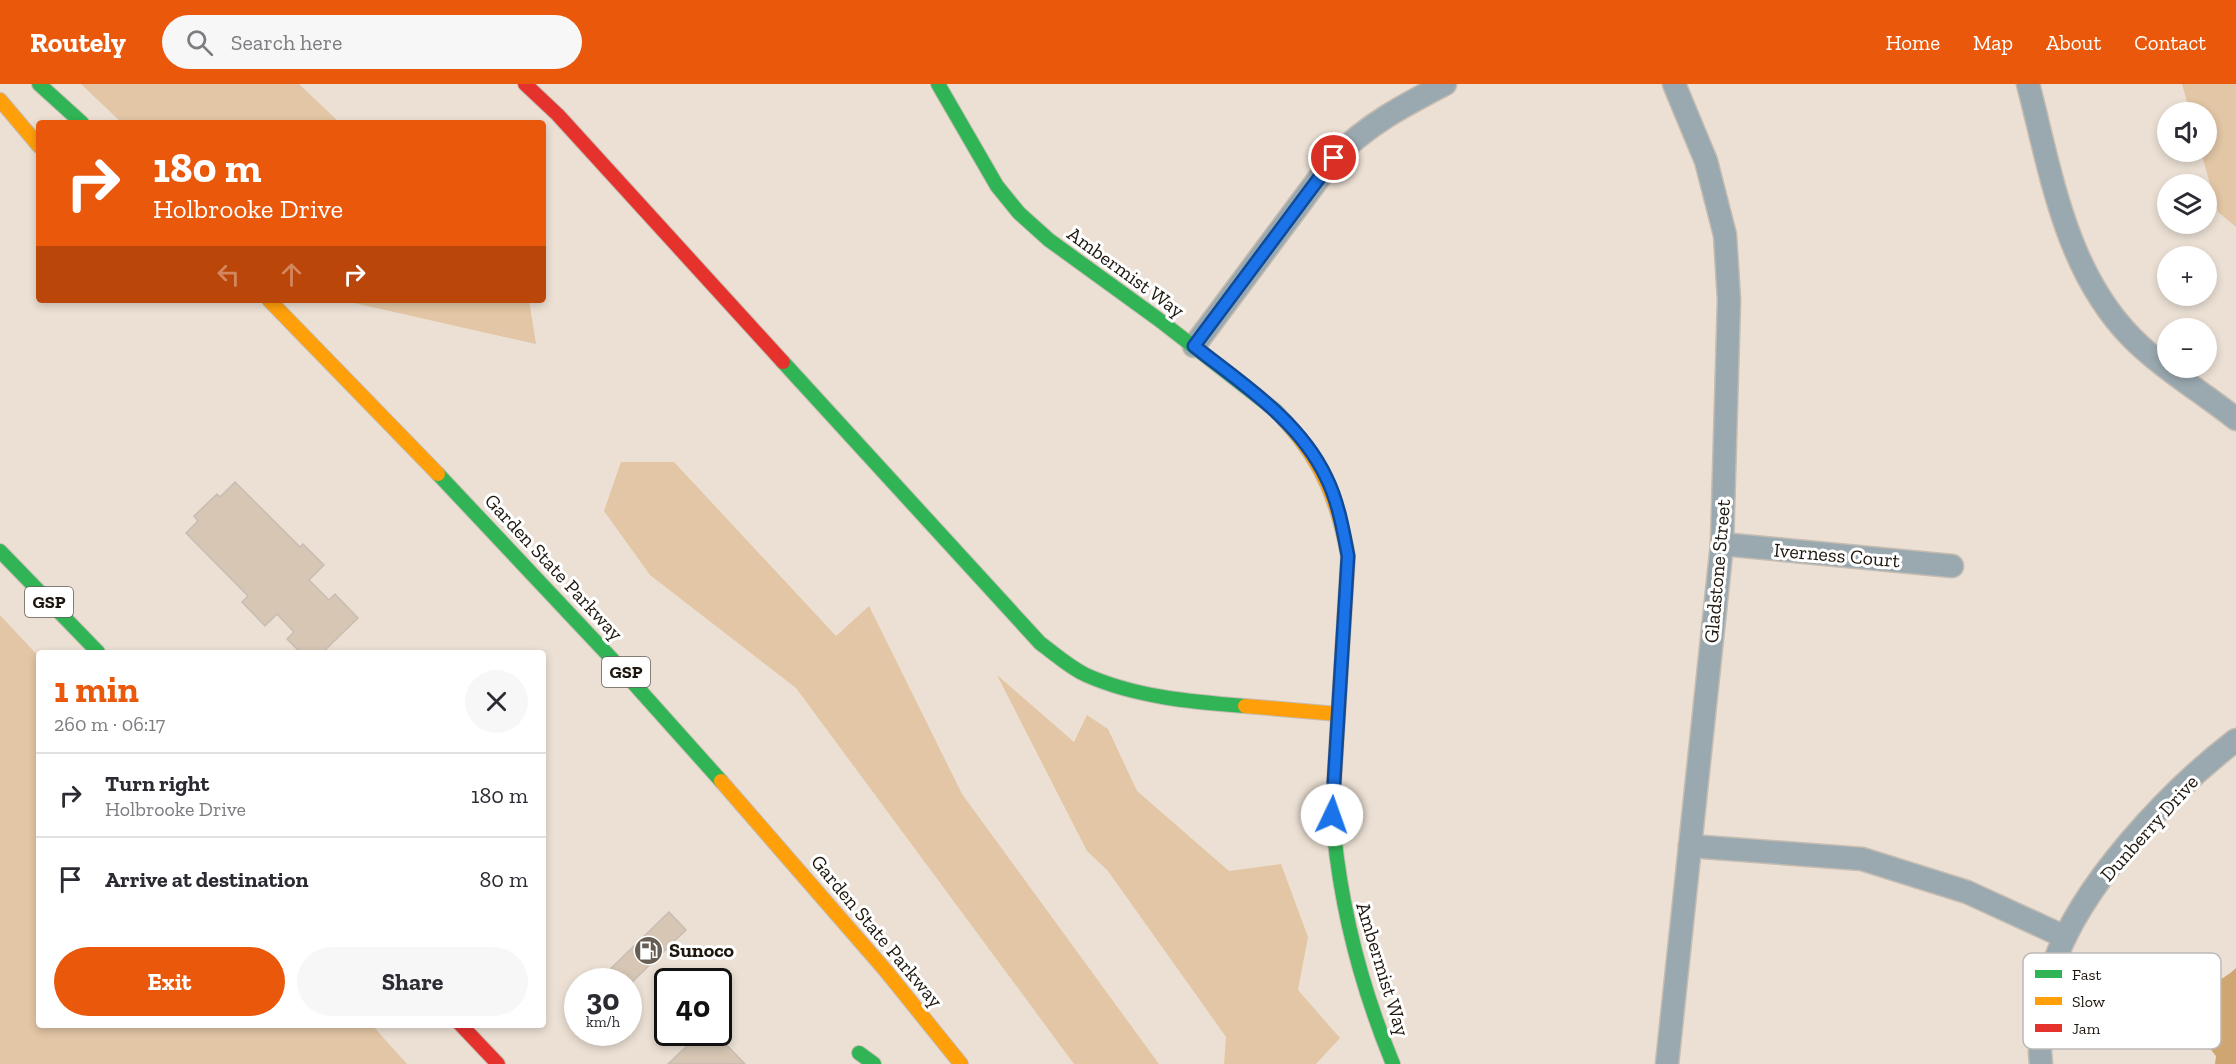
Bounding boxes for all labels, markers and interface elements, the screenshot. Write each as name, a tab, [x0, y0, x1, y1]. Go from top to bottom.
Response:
search box	[162, 15, 582, 69]
text: Routely	[30, 26, 126, 59]
icon: search	[183, 26, 216, 59]
text: Search here	[231, 29, 342, 56]
text: Home	[1886, 30, 1940, 55]
text: Map	[1973, 30, 2013, 55]
text: About	[2046, 30, 2101, 55]
text: Contact	[2134, 30, 2206, 55]
map controls	[2157, 102, 2217, 378]
button: sound	[2157, 102, 2217, 162]
pin	[1308, 132, 1359, 183]
icon: arrive	[1317, 141, 1350, 174]
text: 180 m	[153, 142, 261, 193]
icon: right	[54, 144, 132, 222]
button: layers	[2157, 174, 2217, 234]
text: Holbrooke Drive	[153, 193, 343, 225]
street label: Ambermist Way	[1063, 221, 1190, 323]
button: +	[2157, 246, 2217, 306]
icon: left	[212, 258, 245, 291]
icon: ahead	[275, 258, 308, 291]
icon: right	[338, 258, 371, 291]
button: −	[2157, 318, 2217, 378]
street label: Garden State Parkway	[480, 489, 629, 646]
street label: Gladstone Street	[1699, 497, 1735, 644]
street label: Iverness Court	[1773, 538, 1902, 573]
road number: GSP	[25, 587, 73, 617]
road number: GSP	[602, 657, 650, 687]
text: 1 min	[54, 668, 139, 711]
button: close	[465, 670, 528, 733]
text: 260 m · 06:17	[54, 712, 165, 736]
text: Turn right	[105, 770, 209, 797]
street label: Dunberry Drive	[2095, 770, 2203, 886]
icon: right	[54, 779, 87, 812]
text: 180 m	[471, 782, 528, 809]
position arrow	[1300, 783, 1364, 847]
text: Holbrooke Drive	[105, 797, 246, 821]
street label: Garden State Parkway	[806, 850, 948, 1013]
icon: arrive	[54, 863, 87, 896]
text: Arrive at destination	[105, 866, 308, 893]
text: 80 m	[480, 866, 528, 893]
street label: Ambermist Way	[1351, 899, 1415, 1040]
fuel station icon: Sunoco	[632, 934, 664, 966]
place label: Sunoco	[669, 938, 735, 962]
button: Exit	[54, 947, 285, 1016]
button: Share	[297, 947, 528, 1016]
legend	[2023, 953, 2221, 1049]
text: Fast	[2072, 965, 2101, 984]
speed limit sign: 40	[654, 968, 732, 1046]
text: 30	[586, 982, 620, 1018]
text: Slow	[2072, 992, 2106, 1011]
text: km/h	[586, 1013, 620, 1031]
text: Jam	[2072, 1019, 2101, 1038]

